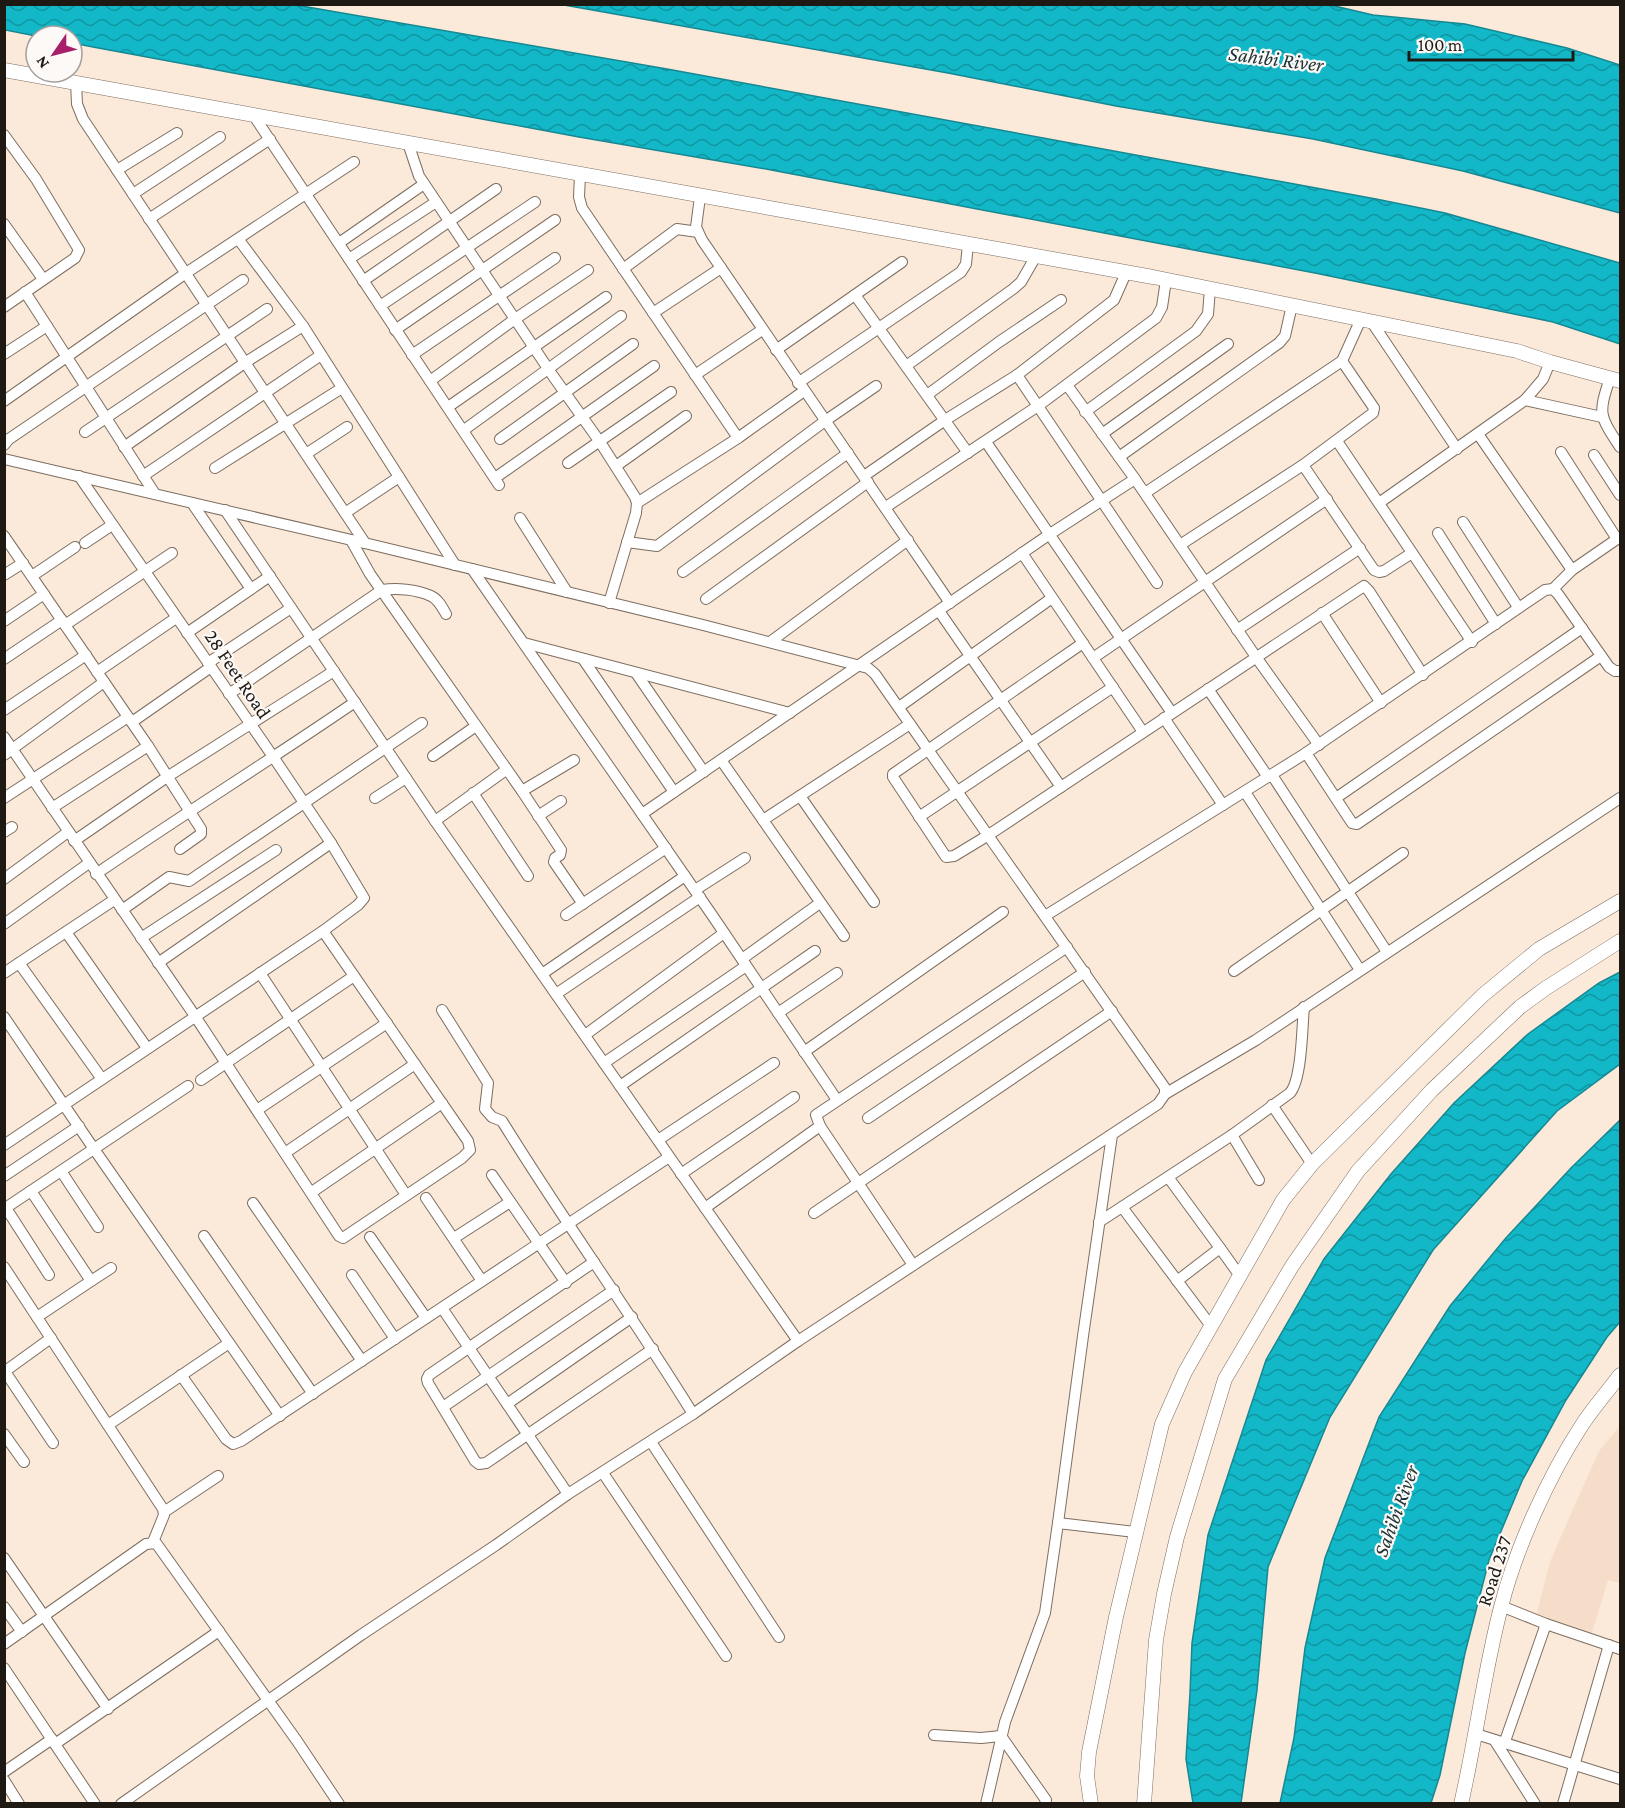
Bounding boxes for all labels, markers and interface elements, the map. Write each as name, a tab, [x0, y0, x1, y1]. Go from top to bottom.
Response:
north arrow	[24, 24, 84, 84]
scale bar	[1409, 24, 1572, 62]
text: 100 m	[1418, 35, 1463, 55]
water label: Sahibi River	[1227, 41, 1326, 77]
text: N	[32, 53, 52, 72]
street label: 28 Feet Road	[200, 626, 276, 723]
water label: Sahibi River	[1368, 1461, 1424, 1560]
street label: Road 237	[1472, 1533, 1516, 1609]

